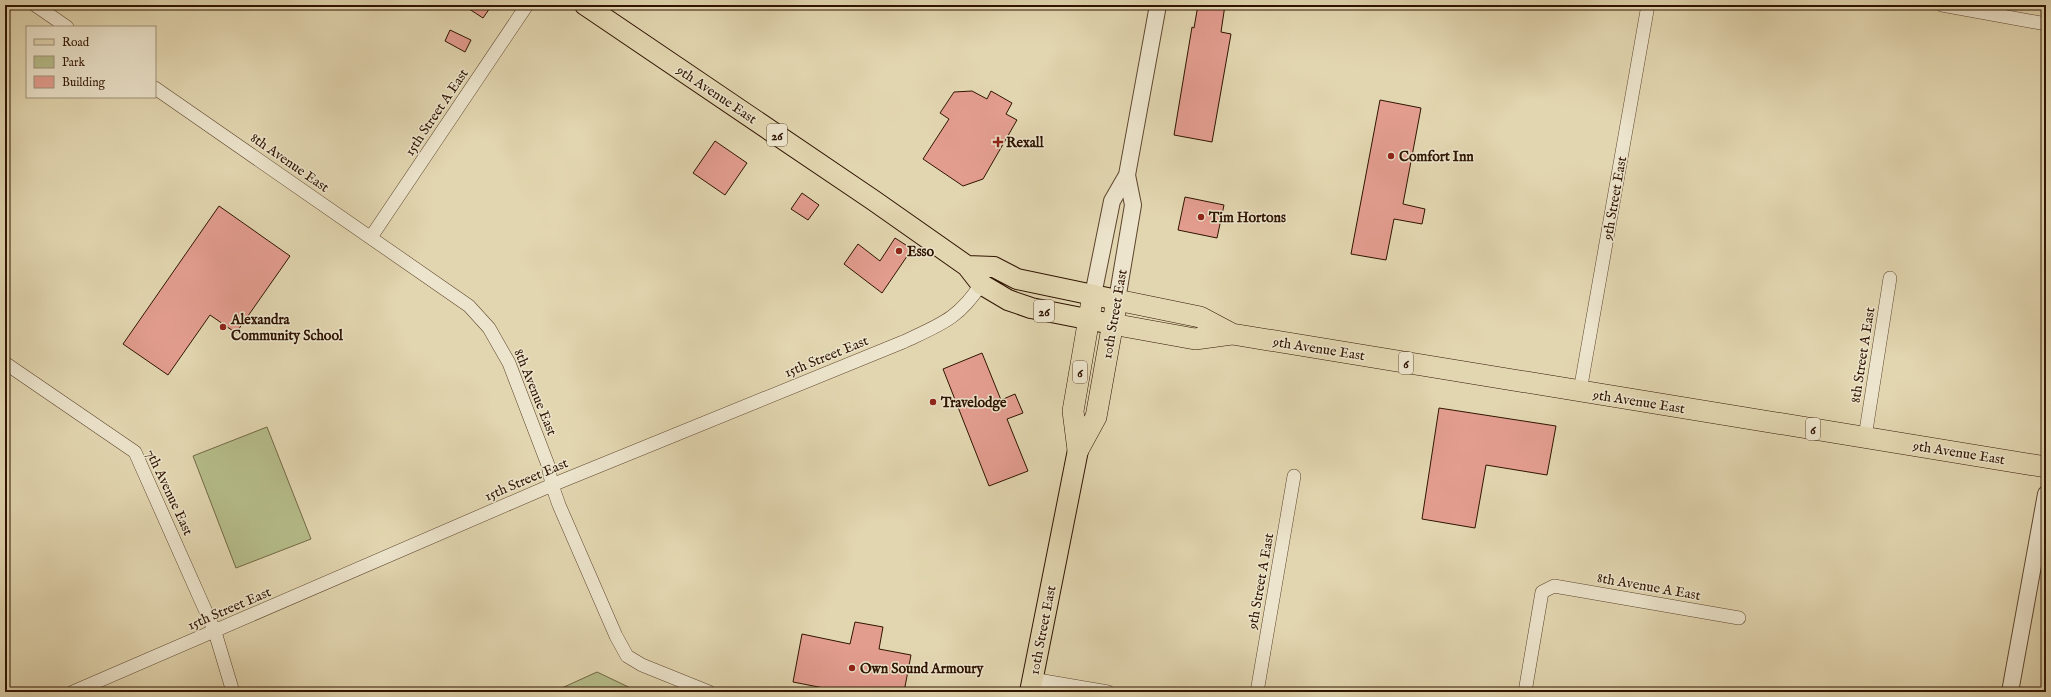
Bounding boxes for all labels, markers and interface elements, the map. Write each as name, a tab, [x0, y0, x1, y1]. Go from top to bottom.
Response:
legend	[26, 26, 156, 98]
text: Road	[62, 35, 90, 50]
text: Park	[62, 55, 85, 70]
street label: 9th Avenue East	[672, 61, 760, 128]
street label: 15th Street A East	[401, 65, 473, 160]
text: Building	[62, 75, 106, 90]
road number: 26	[767, 124, 787, 146]
street label: 8th Avenue East	[247, 129, 332, 197]
place label: Rexall	[1006, 134, 1045, 152]
marker: Rexall	[993, 137, 1003, 147]
place label: Comfort Inn	[1399, 148, 1474, 166]
marker: Comfort Inn	[1386, 151, 1396, 161]
street label: 9th Street East	[1599, 155, 1631, 242]
place label: Tim Hortons	[1208, 209, 1286, 227]
marker: Tim Hortons	[1196, 212, 1206, 222]
place label: Esso	[907, 243, 935, 261]
marker: Esso	[894, 246, 904, 256]
street label: 10th Street East	[1098, 268, 1132, 360]
road number: 26	[1034, 300, 1054, 322]
street label: 8th Street A East	[1847, 306, 1879, 404]
place label: Alexandra Community School	[230, 311, 344, 345]
marker: Alexandra Community School	[218, 322, 228, 332]
street label: 15th Street East	[782, 332, 871, 382]
street label: 9th Avenue East	[1271, 333, 1366, 365]
street label: 8th Avenue East	[509, 346, 561, 439]
road number: 6	[1399, 352, 1413, 374]
road number: 6	[1073, 361, 1087, 383]
street label: 9th Avenue East	[1591, 386, 1686, 418]
place label: Travelodge	[940, 394, 1007, 412]
marker: Travelodge	[928, 397, 938, 407]
road number: 6	[1806, 418, 1820, 440]
street label: 9th Avenue East	[1911, 437, 2006, 469]
street label: 7th Avenue East	[141, 446, 197, 539]
street label: 15th Street East	[482, 454, 571, 506]
street label: 9th Street A East	[1244, 532, 1278, 632]
street label: 8th Avenue A East	[1596, 569, 1702, 605]
street label: 15th Street East	[185, 583, 274, 635]
street label: 10th Street East	[1025, 584, 1061, 676]
place label: Own Sound Armoury	[860, 660, 984, 678]
marker: Own Sound Armoury	[847, 663, 857, 673]

